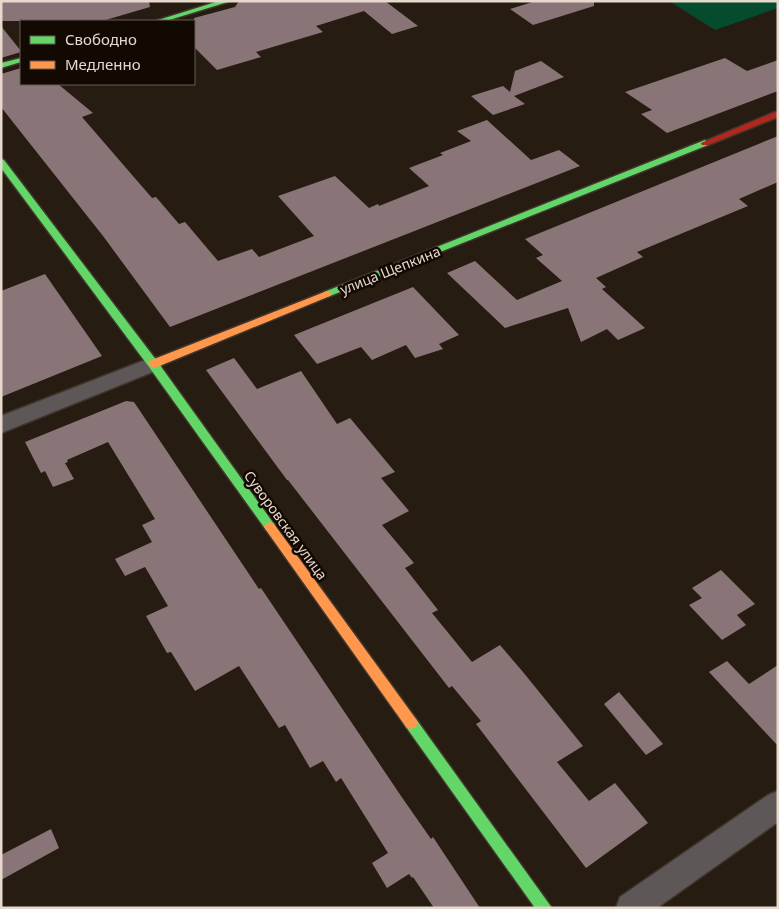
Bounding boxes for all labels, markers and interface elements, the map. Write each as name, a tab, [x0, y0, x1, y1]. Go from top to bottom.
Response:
legend	[20, 20, 195, 85]
text: Свободно	[65, 29, 137, 49]
text: Медленно	[65, 54, 141, 74]
street label: улица Щепкина	[337, 241, 443, 299]
street label: Суворовская улица	[240, 467, 332, 583]

